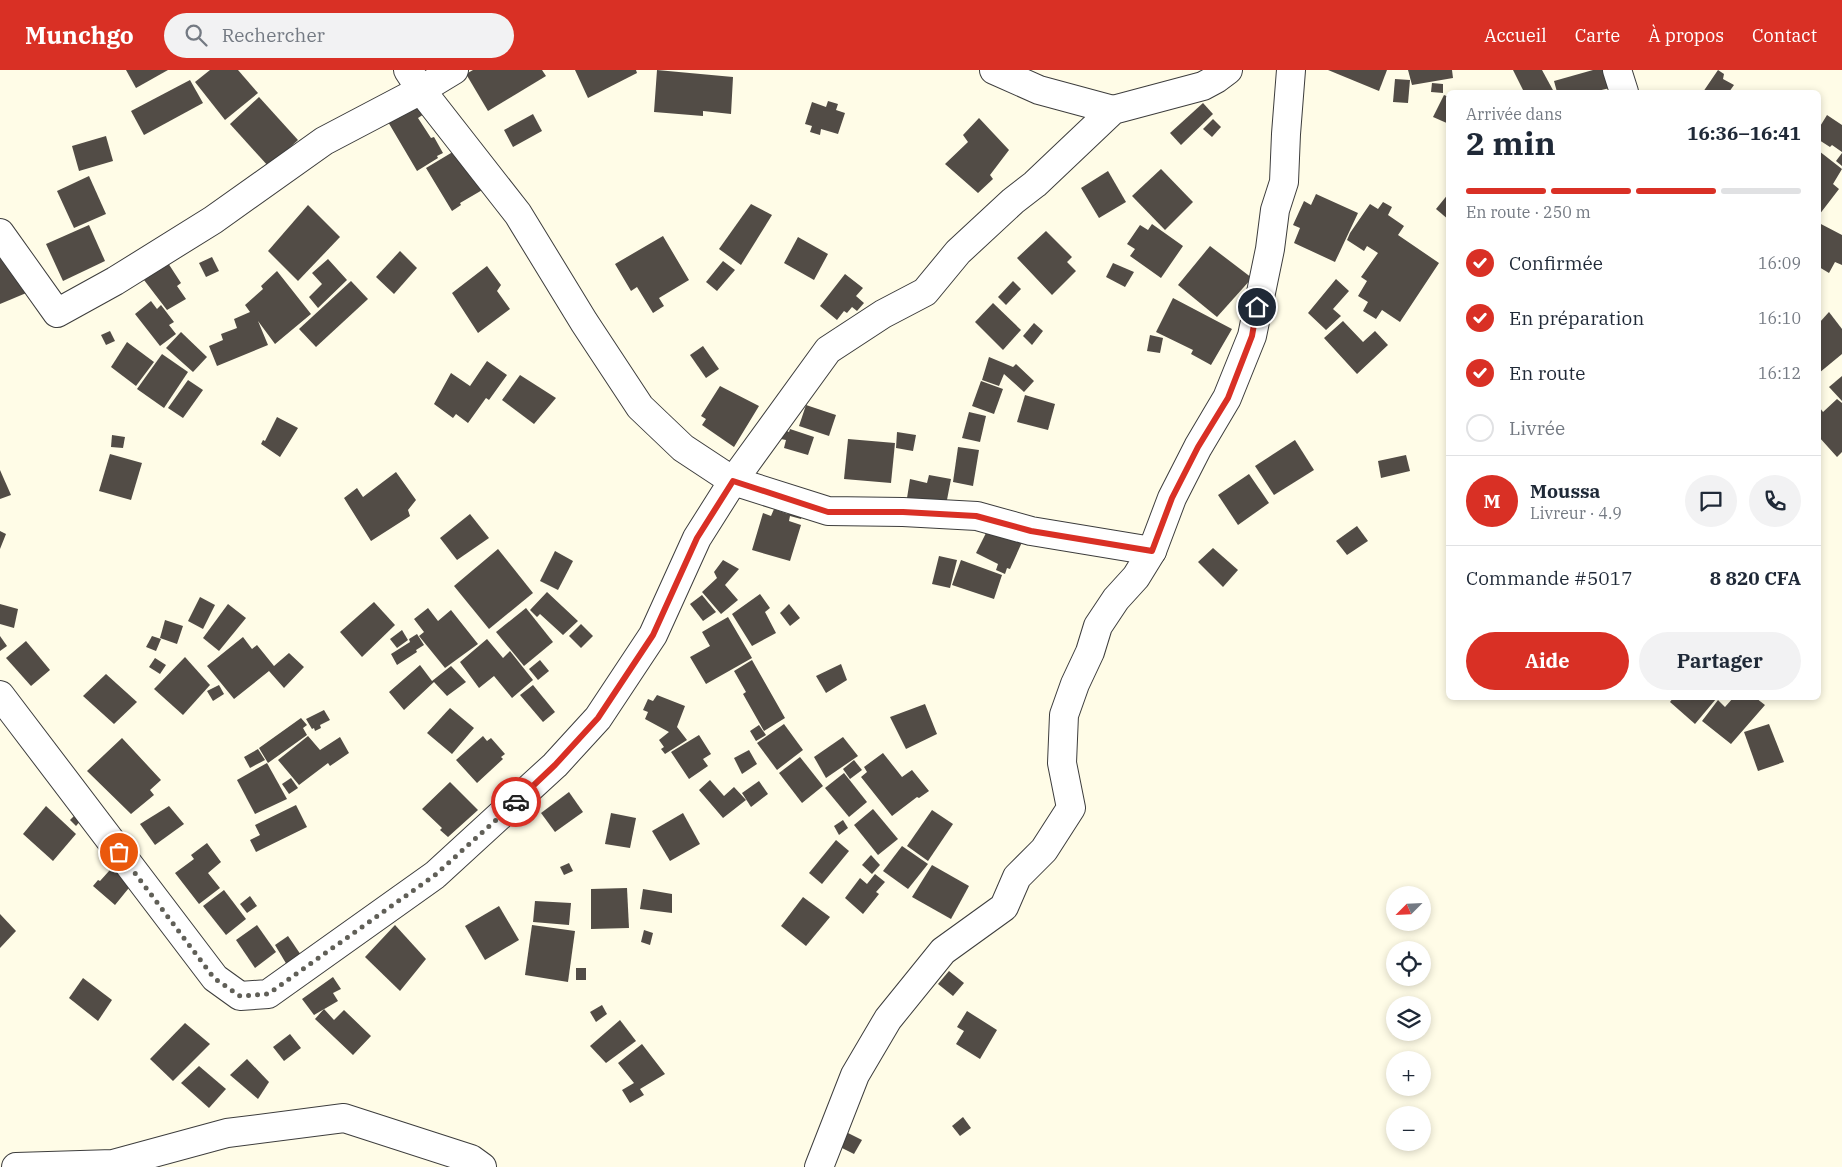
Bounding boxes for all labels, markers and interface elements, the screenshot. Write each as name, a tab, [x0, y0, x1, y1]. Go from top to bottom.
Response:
search box	[164, 13, 514, 58]
text: Munchgo	[25, 19, 134, 51]
icon: search	[182, 21, 210, 49]
text: Rechercher	[222, 23, 325, 47]
text: Accueil	[1484, 24, 1547, 47]
text: Carte	[1575, 24, 1620, 47]
text: À propos	[1648, 24, 1724, 47]
text: Contact	[1752, 24, 1817, 47]
text: Arrivée dans	[1466, 104, 1562, 124]
text: 16:36–16:41	[1687, 121, 1801, 145]
text: 2 min	[1466, 122, 1556, 164]
text: En route · 250 m	[1466, 202, 1591, 222]
icon: check	[1466, 249, 1494, 277]
text: Confirmée	[1509, 251, 1603, 275]
text: 16:09	[1758, 253, 1801, 273]
pin	[1236, 286, 1278, 328]
icon: home	[1243, 293, 1271, 321]
icon: check	[1466, 304, 1494, 332]
text: En préparation	[1509, 306, 1644, 330]
text: 16:10	[1758, 308, 1801, 328]
icon: check	[1466, 359, 1494, 387]
text: En route	[1509, 361, 1586, 385]
text: 16:12	[1758, 363, 1801, 383]
text: Livrée	[1509, 416, 1565, 440]
button: chat	[1685, 475, 1737, 527]
button: phone	[1749, 475, 1801, 527]
text: Moussa	[1530, 479, 1600, 503]
text: M	[1483, 489, 1501, 513]
text: Livreur · 4.9	[1530, 503, 1622, 523]
text: Commande #5017	[1466, 566, 1633, 590]
text: 8 820 CFA	[1710, 566, 1801, 590]
button: Aide	[1466, 632, 1629, 690]
button: Partager	[1639, 632, 1801, 690]
courier	[491, 777, 541, 827]
icon: car	[502, 788, 530, 816]
pin	[98, 831, 140, 873]
icon: bag	[105, 838, 133, 866]
north arrow	[1386, 886, 1431, 931]
map controls	[1386, 886, 1431, 1151]
button: locate	[1386, 941, 1431, 986]
button: layers	[1386, 996, 1431, 1041]
button: +	[1386, 1051, 1431, 1096]
button: −	[1386, 1106, 1431, 1151]

